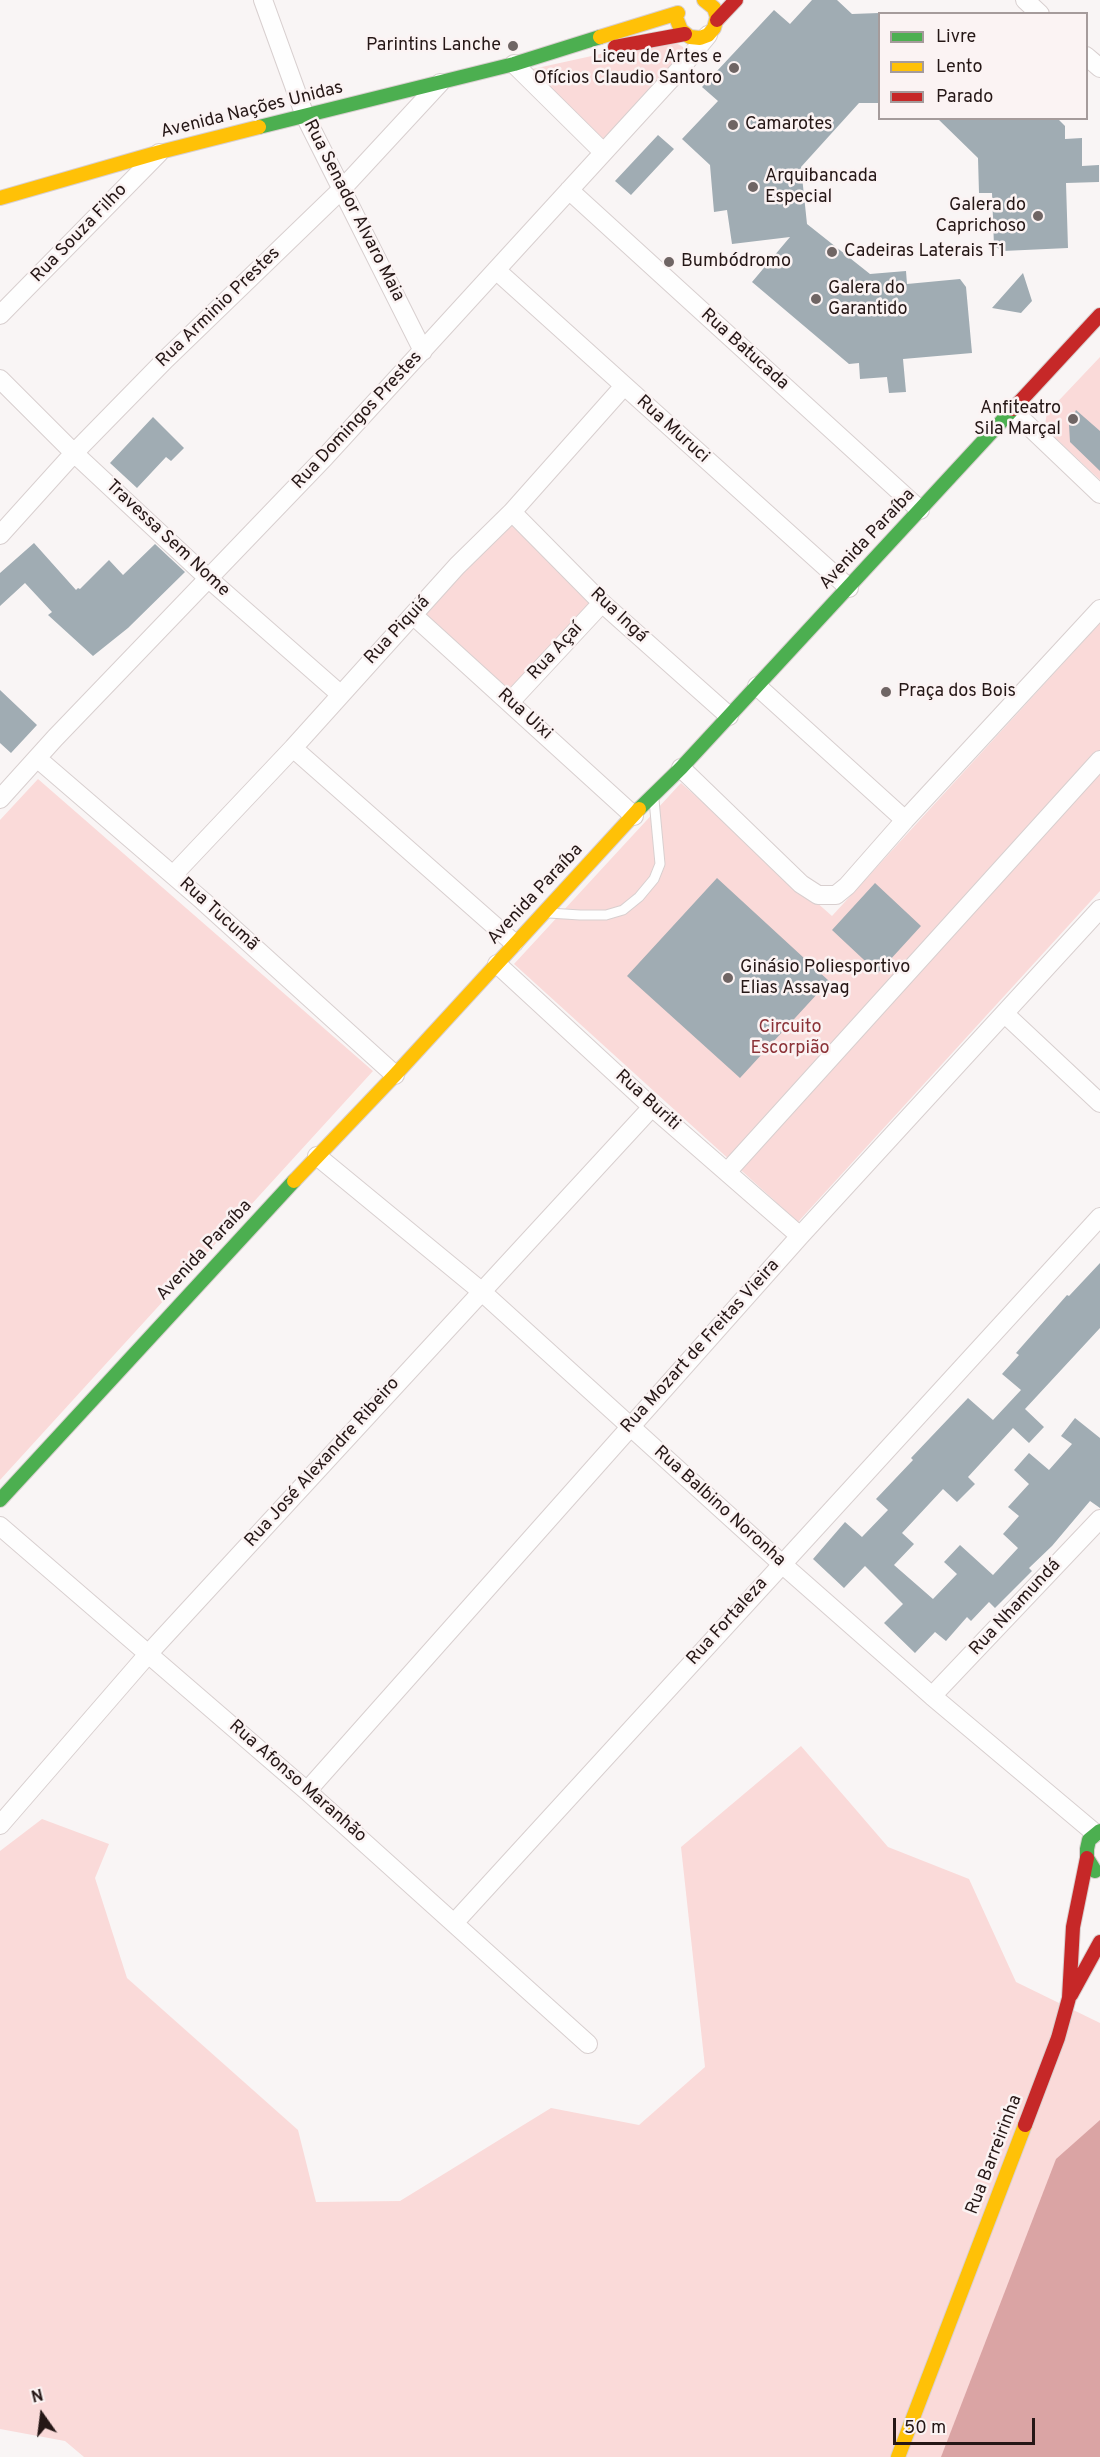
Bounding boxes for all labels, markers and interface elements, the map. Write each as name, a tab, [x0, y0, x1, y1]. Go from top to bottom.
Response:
legend	[878, 12, 1088, 120]
text: Livre	[936, 26, 976, 49]
place label: Parintins Lanche	[366, 35, 501, 57]
marker: Parintins Lanche	[506, 39, 520, 53]
place label: Liceu de Artes e Ofícios Claudio Santoro	[534, 47, 722, 90]
text: Lento	[936, 56, 982, 79]
marker: Liceu de Artes e Ofícios Claudio Santoro	[727, 61, 741, 75]
street label: Avenida Nações Unidas	[159, 78, 345, 144]
text: Parado	[936, 86, 993, 109]
place label: Camarotes	[745, 114, 832, 136]
street label: Rua Senador Alvaro Maia	[298, 117, 408, 305]
marker: Camarotes	[726, 118, 740, 132]
place label: Arquibancada Especial	[765, 166, 877, 208]
street label: Rua Souza Filho	[27, 180, 133, 288]
marker: Arquibancada Especial	[746, 180, 760, 194]
place label: Galera do Caprichoso	[936, 195, 1026, 238]
marker: Galera do Caprichoso	[1031, 209, 1045, 223]
place label: Cadeiras Laterais T1	[844, 241, 1005, 263]
street label: Rua Arminio Prestes	[153, 243, 285, 373]
marker: Cadeiras Laterais T1	[825, 245, 839, 259]
place label: Bumbódromo	[681, 251, 791, 273]
marker: Bumbódromo	[662, 255, 676, 269]
place label: Galera do Garantido	[828, 278, 907, 320]
marker: Galera do Garantido	[809, 292, 823, 306]
street label: Rua Batucada	[695, 305, 793, 395]
street label: Rua Domingos Prestes	[288, 348, 428, 494]
street label: Rua Muruci	[631, 392, 713, 468]
place label: Anfiteatro Sila Marçal	[974, 398, 1061, 440]
marker: Anfiteatro Sila Marçal	[1066, 412, 1080, 426]
street label: Travessa Sem Nome	[100, 476, 234, 602]
street label: Avenida Paraíba	[816, 485, 920, 595]
street label: Rua Ingá	[585, 584, 651, 648]
street label: Rua Piquiá	[361, 592, 435, 670]
street label: Rua Açaí	[524, 619, 588, 685]
place label: Praça dos Bois	[898, 681, 1016, 703]
street label: Rua Uixi	[492, 685, 556, 745]
marker: Praça dos Bois	[879, 685, 893, 699]
street label: Avenida Paraíba	[484, 840, 588, 950]
street label: Rua Tucumã	[174, 874, 262, 956]
place label: Ginásio Poliesportivo Elias Assayag	[740, 957, 910, 1000]
marker: Ginásio Poliesportivo Elias Assayag	[721, 971, 735, 985]
park label: Circuito Escorpião	[751, 1017, 829, 1060]
street label: Rua Buriti	[610, 1066, 684, 1136]
street label: Avenida Paraíba	[153, 1196, 257, 1306]
street label: Rua Mozart de Freitas Vieira	[617, 1256, 785, 1438]
street label: Rua José Alexandre Ribeiro	[241, 1374, 405, 1552]
street label: Rua Balbino Noronha	[649, 1442, 789, 1572]
street label: Rua Nhamundá	[966, 1555, 1066, 1661]
street label: Rua Fortaleza	[683, 1574, 773, 1670]
street label: Rua Afonso Maranhão	[224, 1716, 370, 1848]
street label: Rua Barreirinha	[962, 2092, 1028, 2218]
north arrow	[12, 2385, 72, 2445]
text: N	[30, 2386, 46, 2409]
scale bar	[896, 2406, 1038, 2444]
text: 50 m	[904, 2417, 946, 2440]

